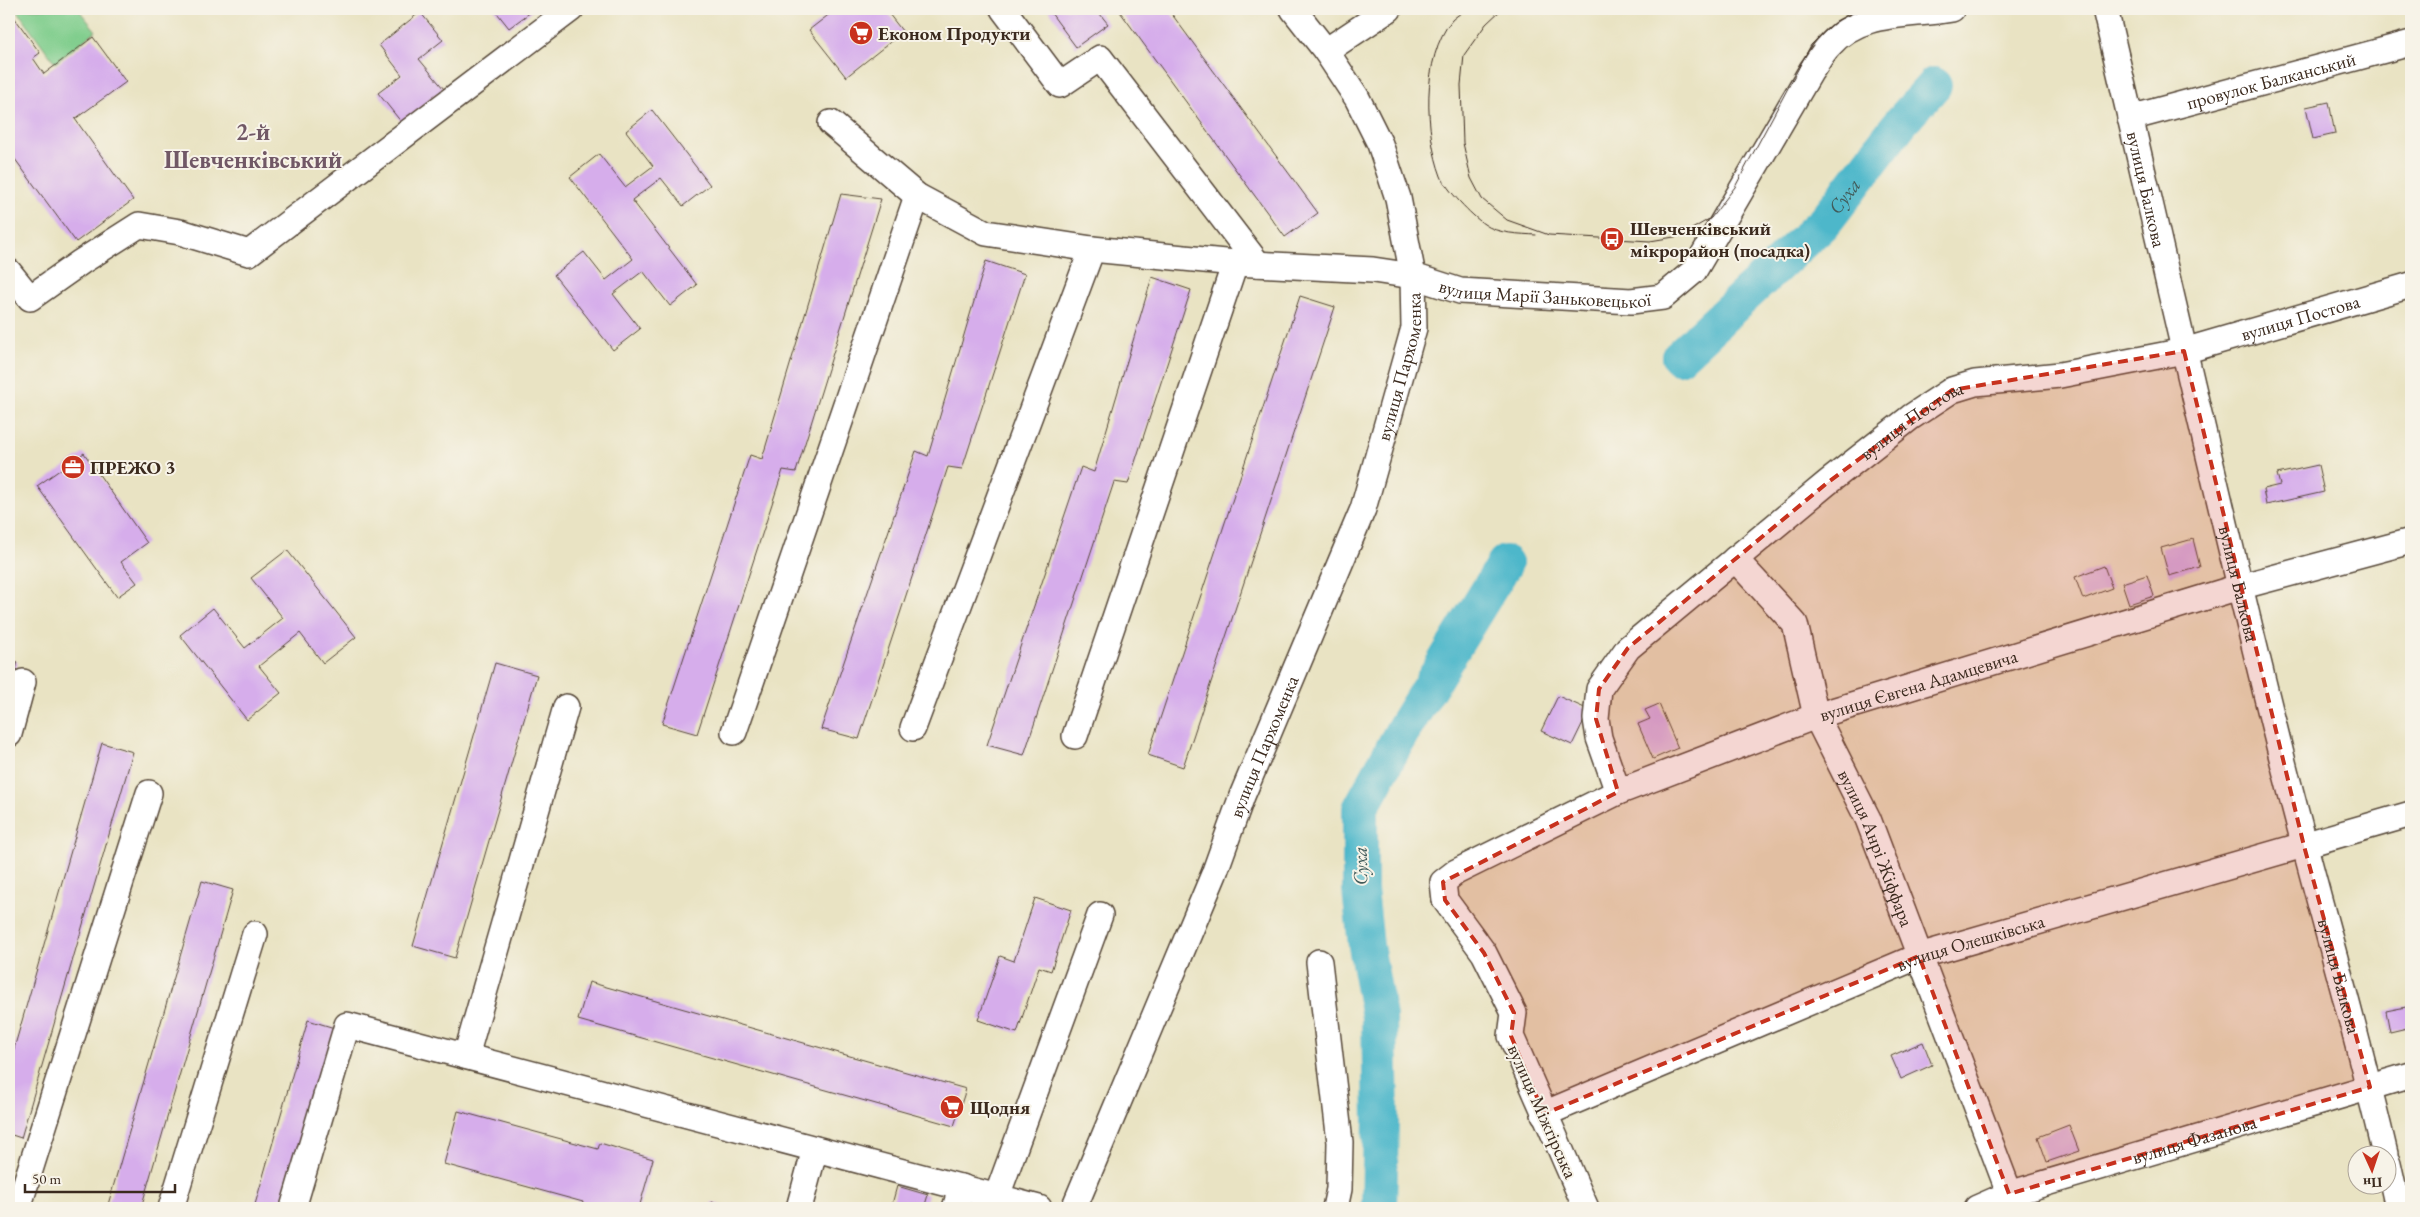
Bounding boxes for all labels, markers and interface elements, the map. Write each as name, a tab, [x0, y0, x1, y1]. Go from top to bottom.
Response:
supermarket icon: Економ Продукти	[848, 20, 874, 46]
place label: Економ Продукти	[878, 21, 1030, 46]
street label: провулок Балканський	[2184, 46, 2359, 115]
district label: 2-й Шевченківський	[164, 116, 342, 175]
street label: вулиця Балкова	[2121, 129, 2172, 250]
water label: Суха	[1822, 173, 1866, 219]
place label: Шевченківський мікрорайон (посадка)	[1630, 216, 1810, 263]
bus stop icon: Шевченківський мікрорайон (посадка)	[1599, 226, 1625, 252]
street label: вулиця Марії Заньковецької	[1436, 273, 1653, 314]
street label: вулиця Постова	[2238, 288, 2363, 347]
street label: вулиця Пархоменка	[1371, 292, 1427, 444]
street label: вулиця Постова	[1854, 375, 1967, 466]
office icon: ПРЕЖО 3	[60, 454, 86, 480]
place label: ПРЕЖО 3	[90, 455, 176, 480]
street label: вулиця Балкова	[2213, 523, 2265, 645]
street label: вулиця Євгена Адамцевича	[1817, 643, 2021, 727]
street label: вулиця Пархоменка	[1223, 671, 1305, 821]
street label: вулиця Анрі Жіффара	[1832, 765, 1920, 931]
water label: Суха	[1347, 846, 1373, 886]
street label: вулиця Олешківська	[1892, 908, 2048, 977]
street label: вулиця Балкова	[2312, 915, 2367, 1037]
street label: вулиця Міжгірська	[1502, 1040, 1583, 1183]
supermarket icon: Щодня	[939, 1094, 965, 1120]
place label: Щодня	[970, 1095, 1030, 1120]
street label: вулиця Фазанова	[2129, 1109, 2260, 1170]
north arrow	[2348, 1144, 2398, 1194]
scale bar	[25, 1162, 175, 1194]
text: 50 m	[32, 1169, 61, 1188]
text: Пн	[2363, 1173, 2383, 1192]

